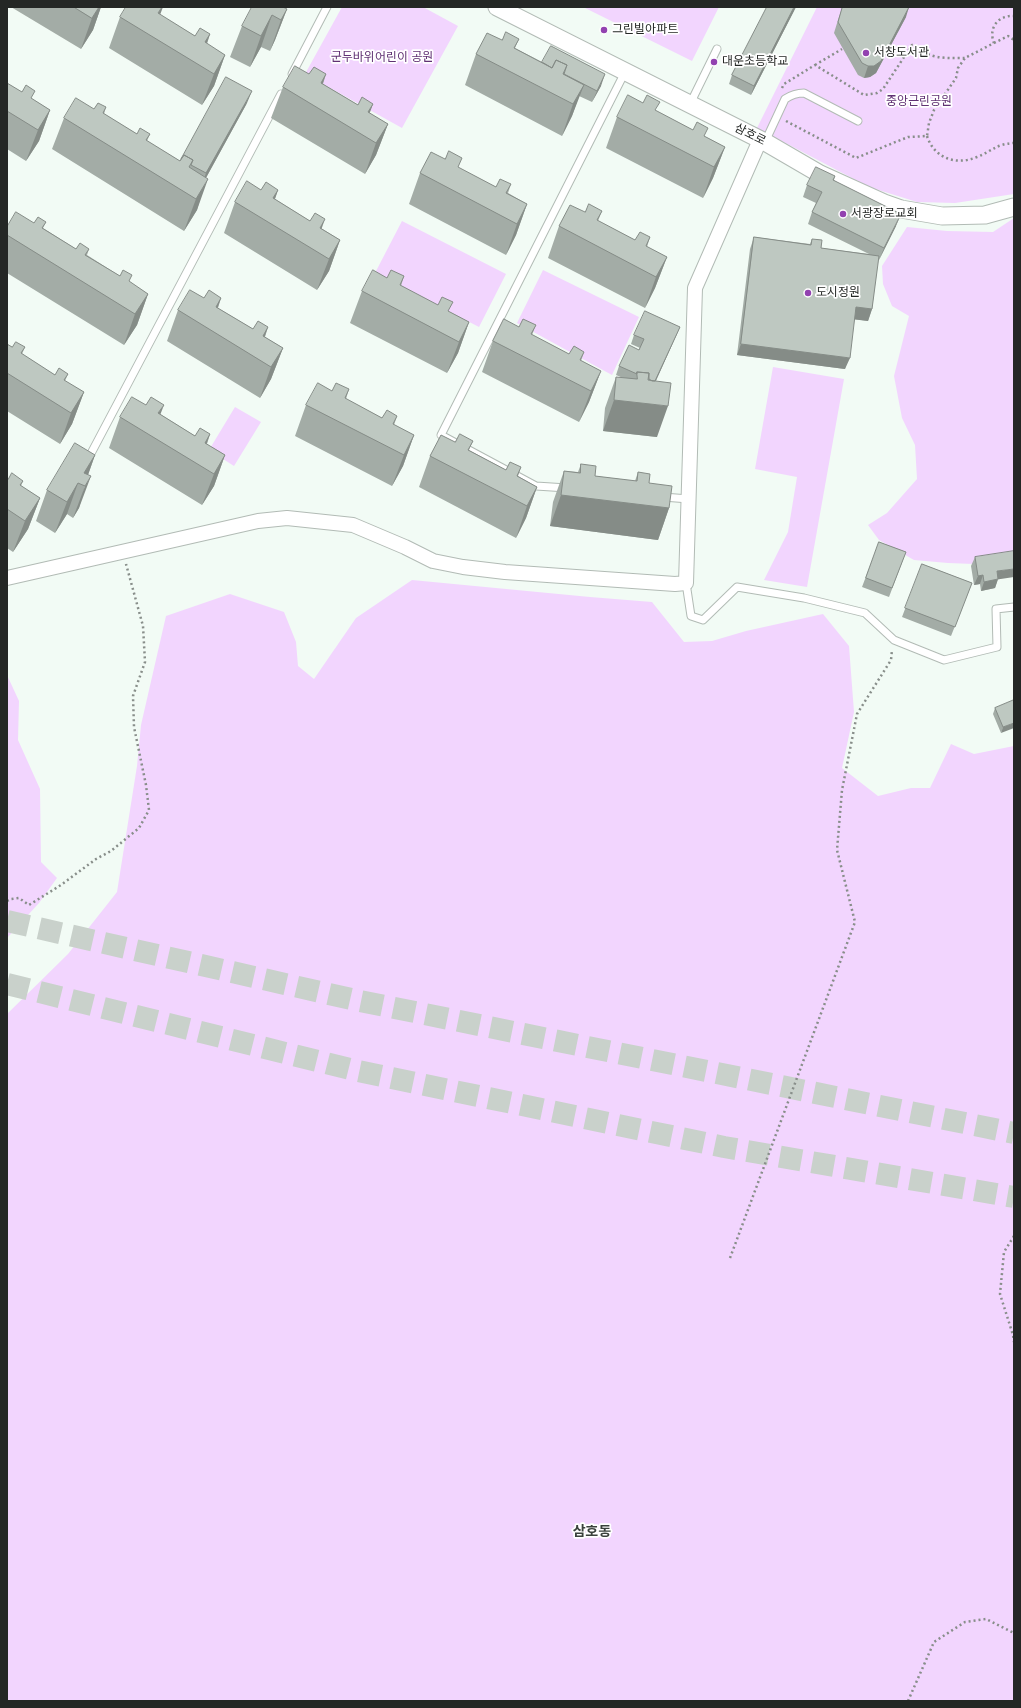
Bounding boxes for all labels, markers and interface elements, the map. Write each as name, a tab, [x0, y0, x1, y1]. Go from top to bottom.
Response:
place label: 그린빌아파트	[612, 23, 678, 37]
marker: 그린빌아파트	[599, 25, 609, 35]
place label: 서창도서관	[874, 46, 929, 60]
marker: 서창도서관	[861, 48, 871, 58]
park label: 군두바위어린이 공원	[331, 51, 433, 65]
place label: 대운초등학교	[722, 55, 788, 69]
marker: 대운초등학교	[709, 57, 719, 67]
park label: 중앙근린공원	[886, 95, 952, 109]
street label: 삼호로	[732, 121, 768, 149]
place label: 서광장로교회	[851, 207, 917, 221]
marker: 서광장로교회	[838, 209, 848, 219]
place label: 도시정원	[816, 286, 860, 300]
marker: 도시정원	[803, 288, 813, 298]
district label: 삼호동	[573, 1524, 611, 1540]

